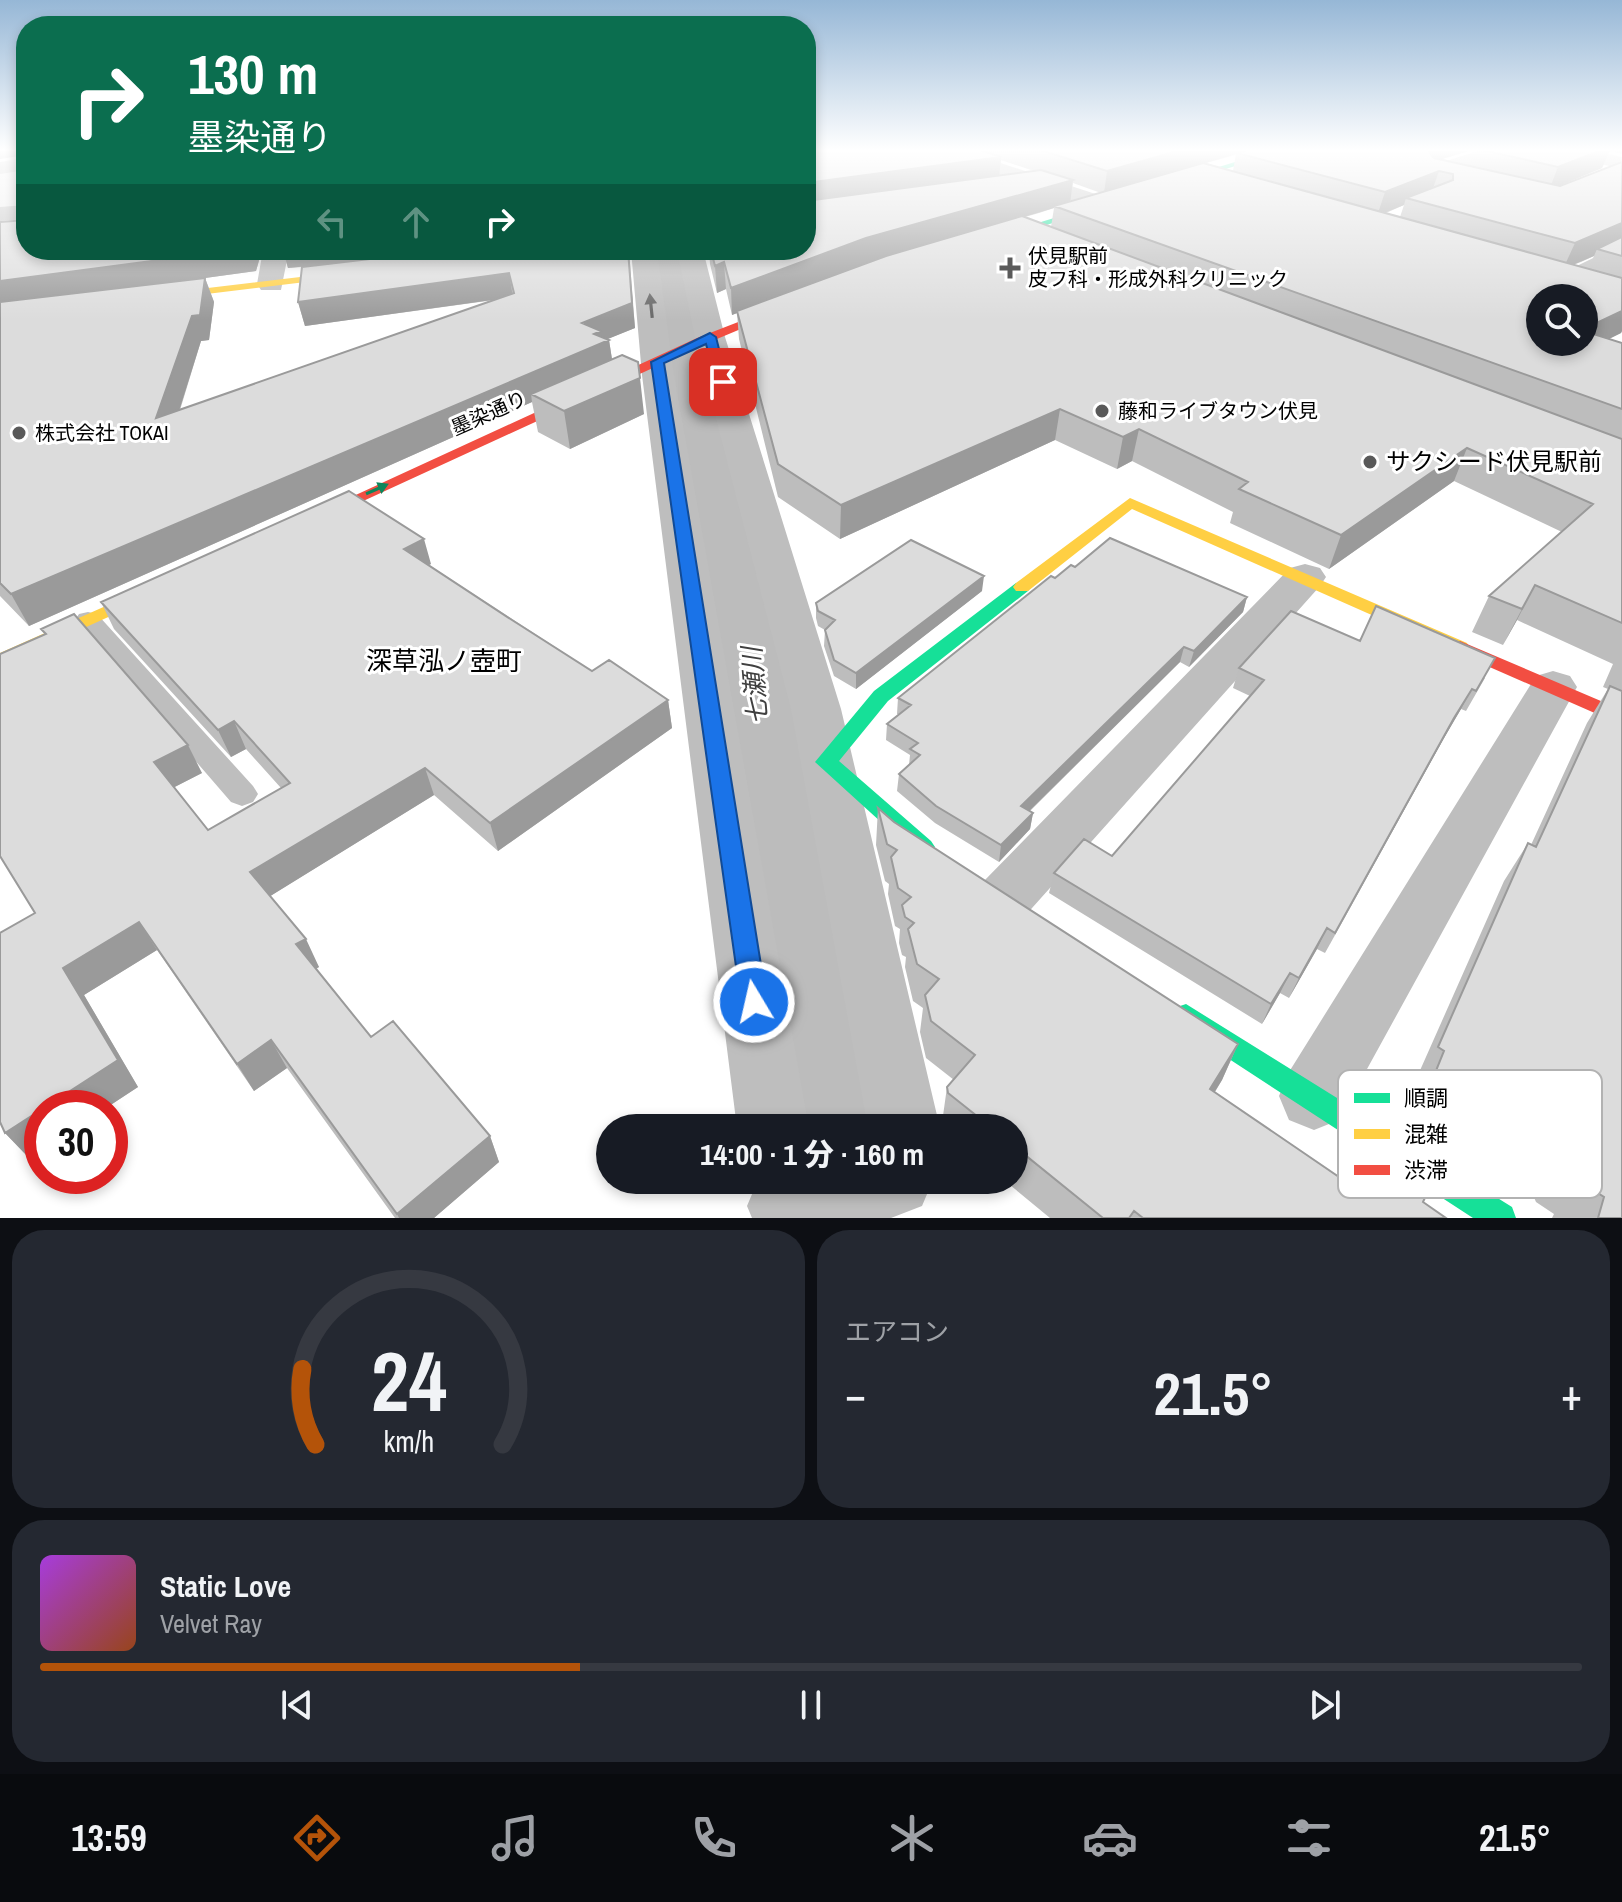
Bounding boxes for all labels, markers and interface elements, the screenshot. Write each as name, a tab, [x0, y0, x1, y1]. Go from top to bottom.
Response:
text: 130 m	[188, 36, 318, 111]
icon: right	[56, 48, 160, 152]
text: 墨染通り	[188, 113, 332, 161]
icon: left	[310, 200, 354, 244]
icon: ahead	[394, 200, 438, 244]
icon: right	[478, 200, 522, 244]
place label: 伏見駅前 皮フ科・形成外科クリニック	[1028, 242, 1288, 292]
marker: 伏見駅前 皮フ科・形成外科クリニック	[999, 257, 1021, 279]
map controls	[1526, 284, 1598, 356]
button: search	[1526, 284, 1598, 356]
one-way arrow	[644, 293, 657, 318]
pin	[689, 348, 757, 416]
icon: arrive	[701, 360, 745, 404]
street label: 墨染通り	[447, 384, 531, 441]
place label: 藤和ライブタウン伏見	[1118, 397, 1318, 424]
marker: 藤和ライブタウン伏見	[1093, 402, 1111, 420]
place label: 株式会社 TOKAI	[35, 419, 169, 446]
marker: 株式会社 TOKAI	[10, 424, 28, 442]
place label: サクシード伏見駅前	[1386, 445, 1602, 477]
marker: サクシード伏見駅前	[1361, 453, 1379, 471]
one-way arrow	[365, 482, 389, 495]
district label: 深草泓ノ壺町	[366, 643, 522, 678]
water label: 七瀬川	[733, 643, 775, 726]
position arrow	[712, 960, 796, 1044]
legend	[1338, 1070, 1602, 1198]
text: 順調	[1404, 1083, 1448, 1113]
speed limit sign: 30	[24, 1090, 128, 1194]
text: 混雑	[1404, 1119, 1448, 1149]
text: 14:00 · 1 分 · 160 m	[700, 1134, 924, 1174]
text: 渋滞	[1404, 1155, 1448, 1185]
text: エアコン	[845, 1314, 949, 1349]
text: 24	[371, 1325, 446, 1437]
text: 21.5°	[1154, 1353, 1273, 1434]
text: −	[845, 1364, 866, 1424]
text: +	[1561, 1364, 1582, 1424]
text: km/h	[383, 1422, 434, 1461]
text: Static Love	[160, 1566, 291, 1606]
text: Velvet Ray	[160, 1606, 262, 1641]
icon: previous	[275, 1683, 319, 1727]
icon: pause	[789, 1683, 833, 1727]
icon: next	[1303, 1683, 1347, 1727]
icon: directions	[289, 1810, 345, 1866]
icon: music	[487, 1810, 543, 1866]
icon: phone	[686, 1810, 742, 1866]
icon: climate	[884, 1810, 940, 1866]
icon: car	[1082, 1810, 1138, 1866]
icon: filters	[1281, 1810, 1337, 1866]
text: 13:59	[71, 1814, 147, 1862]
text: 21.5°	[1479, 1814, 1551, 1862]

